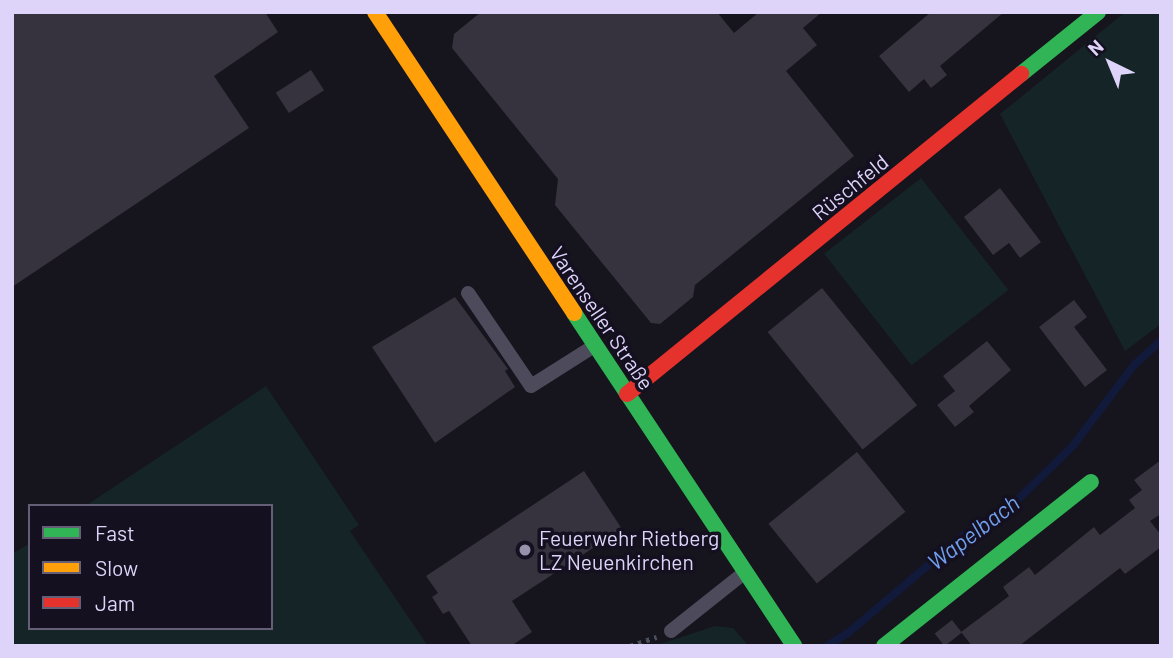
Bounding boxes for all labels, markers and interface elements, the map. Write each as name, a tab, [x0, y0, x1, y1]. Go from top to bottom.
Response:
north arrow	[1075, 28, 1145, 98]
text: N	[1083, 35, 1108, 60]
street label: Rüschfeld	[807, 149, 893, 225]
street label: Varenseller Straße	[545, 242, 659, 394]
water label: Wapelbach	[922, 488, 1024, 576]
legend	[28, 504, 273, 630]
text: Fast	[95, 520, 135, 545]
place label: Feuerwehr Rietberg LZ Neuenkirchen	[539, 525, 719, 575]
marker: Feuerwehr Rietberg LZ Neuenkirchen	[517, 542, 533, 558]
text: Slow	[95, 555, 138, 580]
text: Jam	[95, 590, 135, 615]

